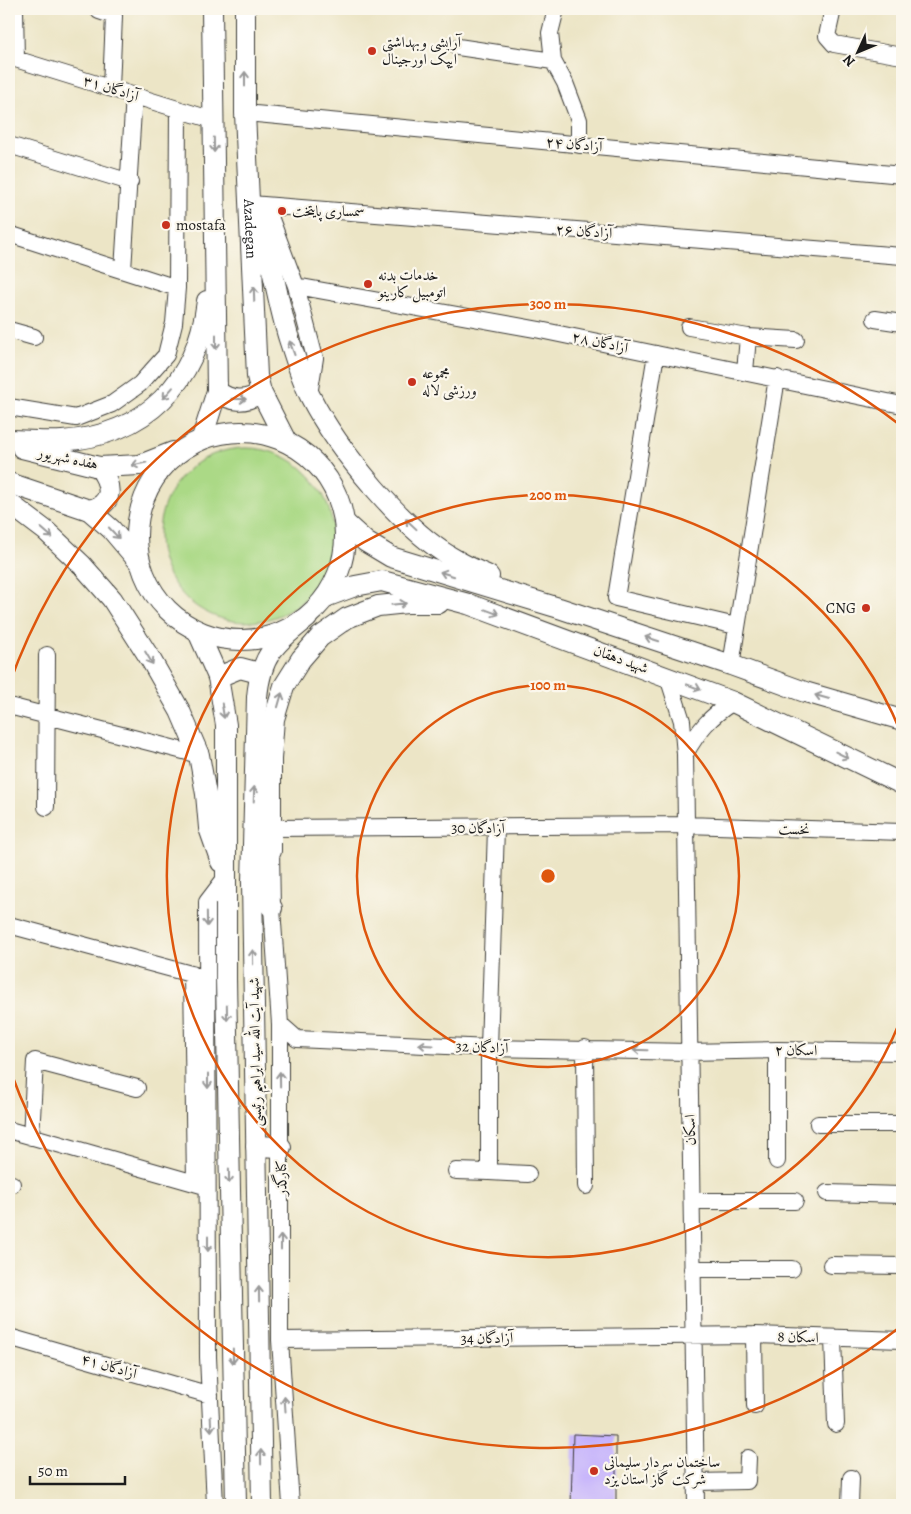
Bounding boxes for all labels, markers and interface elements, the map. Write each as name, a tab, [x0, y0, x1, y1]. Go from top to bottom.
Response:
north arrow	[834, 28, 884, 78]
place label: آرایشی وبهداشتی ایپک اورجینال	[382, 32, 463, 69]
marker: آرایشی وبهداشتی ایپک اورجینال	[366, 45, 378, 57]
text: N	[839, 50, 859, 71]
street label: ۳۱ آزادگان	[81, 70, 143, 106]
one-way arrow	[240, 72, 250, 88]
street label: ۲۴ آزادگان	[545, 132, 605, 157]
one-way arrow	[209, 137, 218, 153]
street label: Azadegan	[239, 198, 262, 259]
place label: سمساری پایتخت	[292, 201, 365, 222]
marker: سمساری پایتخت	[276, 205, 288, 217]
place label: mostafa	[176, 215, 226, 235]
marker: mostafa	[160, 219, 172, 231]
street label: ۲۶ آزادگان	[555, 219, 615, 243]
place label: خدمات بدنه اتومبیل کارینو	[376, 265, 446, 303]
marker: خدمات بدنه اتومبیل کارینو	[362, 278, 374, 290]
one-way arrow	[249, 286, 259, 302]
text: 300 m	[530, 294, 567, 314]
street label: ۲۸ آزادگان	[570, 326, 632, 358]
one-way arrow	[211, 334, 221, 350]
one-way arrow	[287, 341, 296, 356]
place label: مجموعه ورزشی لاله	[422, 363, 477, 401]
marker: مجموعه ورزشی لاله	[406, 376, 418, 388]
one-way arrow	[162, 386, 173, 399]
one-way arrow	[230, 394, 246, 404]
street label: هفده شهریور	[34, 441, 100, 474]
one-way arrow	[131, 460, 147, 469]
text: 200 m	[529, 485, 567, 505]
one-way arrow	[405, 518, 417, 530]
one-way arrow	[41, 527, 54, 539]
one-way arrow	[108, 527, 120, 539]
one-way arrow	[439, 568, 455, 578]
place label: CNG	[826, 598, 856, 618]
one-way arrow	[391, 599, 407, 609]
marker: CNG	[860, 602, 872, 614]
one-way arrow	[484, 608, 500, 617]
one-way arrow	[644, 633, 660, 643]
street label: شهید دهقان	[591, 640, 651, 678]
one-way arrow	[145, 650, 155, 664]
text: 100 m	[530, 675, 566, 695]
one-way arrow	[686, 683, 701, 692]
one-way arrow	[814, 691, 830, 701]
one-way arrow	[275, 692, 285, 708]
one-way arrow	[219, 703, 229, 719]
one-way arrow	[834, 750, 849, 760]
one-way arrow	[250, 786, 259, 802]
street label: آزادگان 30	[451, 818, 507, 838]
street label: نخست	[778, 818, 810, 840]
centre of rings	[539, 867, 557, 885]
one-way arrow	[202, 910, 212, 927]
one-way arrow	[248, 949, 258, 965]
street label: شهید آیت الله سید ابراهیم رئیسی	[242, 977, 271, 1127]
one-way arrow	[222, 1005, 232, 1021]
street label: آزادگان 32	[455, 1036, 511, 1058]
one-way arrow	[418, 1040, 434, 1049]
street label: اسکان ۲	[774, 1040, 818, 1060]
one-way arrow	[633, 1046, 649, 1055]
one-way arrow	[276, 1072, 285, 1088]
one-way arrow	[203, 1073, 213, 1089]
street label: اسکان	[680, 1114, 700, 1146]
street label: کنارگذر	[270, 1160, 291, 1198]
one-way arrow	[224, 1168, 234, 1184]
one-way arrow	[276, 1234, 286, 1250]
one-way arrow	[203, 1236, 213, 1252]
one-way arrow	[254, 1286, 264, 1302]
street label: اسکان 8	[777, 1326, 819, 1348]
street label: آزادگان 34	[461, 1328, 515, 1348]
one-way arrow	[228, 1348, 237, 1364]
street label: آزادگان ۴۱	[79, 1349, 141, 1384]
one-way arrow	[280, 1396, 289, 1412]
one-way arrow	[207, 1416, 216, 1432]
one-way arrow	[257, 1449, 266, 1465]
place label: ساختمان سردار سلیمانی شرکت گاز استان یزد	[604, 1452, 720, 1489]
scale bar	[30, 1454, 125, 1486]
text: 50 m	[38, 1461, 68, 1481]
marker: ساختمان سردار سلیمانی شرکت گاز استان یزد	[588, 1465, 600, 1477]

